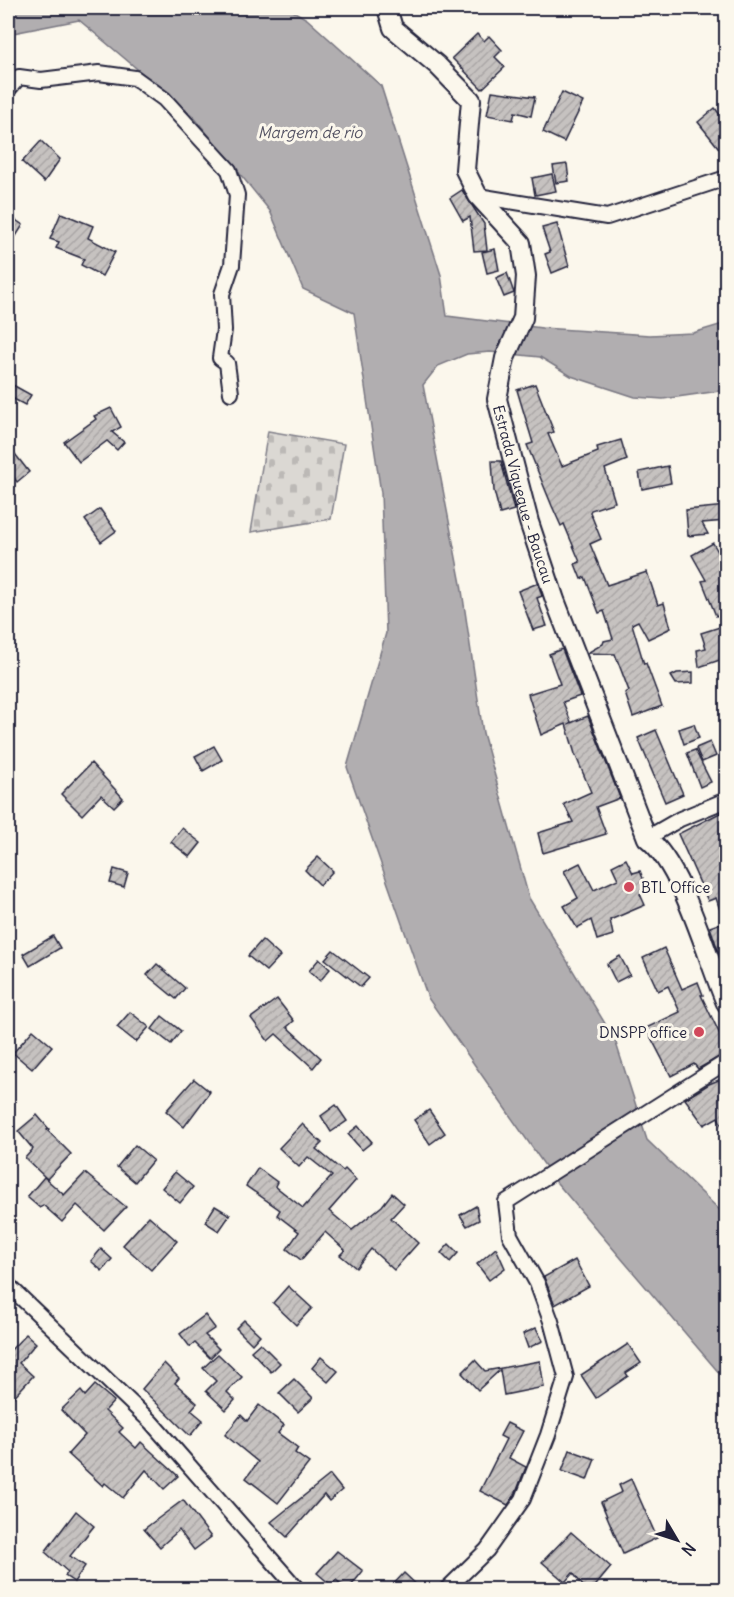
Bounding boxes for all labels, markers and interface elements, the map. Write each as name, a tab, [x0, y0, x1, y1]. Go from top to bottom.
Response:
water label: Margem de rio	[258, 122, 363, 142]
street label: Estrada Viqueque - Baucau	[489, 403, 558, 586]
place label: BTL Office	[641, 878, 710, 897]
marker: BTL Office	[622, 880, 636, 894]
place label: DNSPP office	[599, 1023, 687, 1042]
marker: DNSPP office	[692, 1025, 706, 1039]
north arrow	[647, 1510, 707, 1570]
text: N	[677, 1539, 700, 1560]

